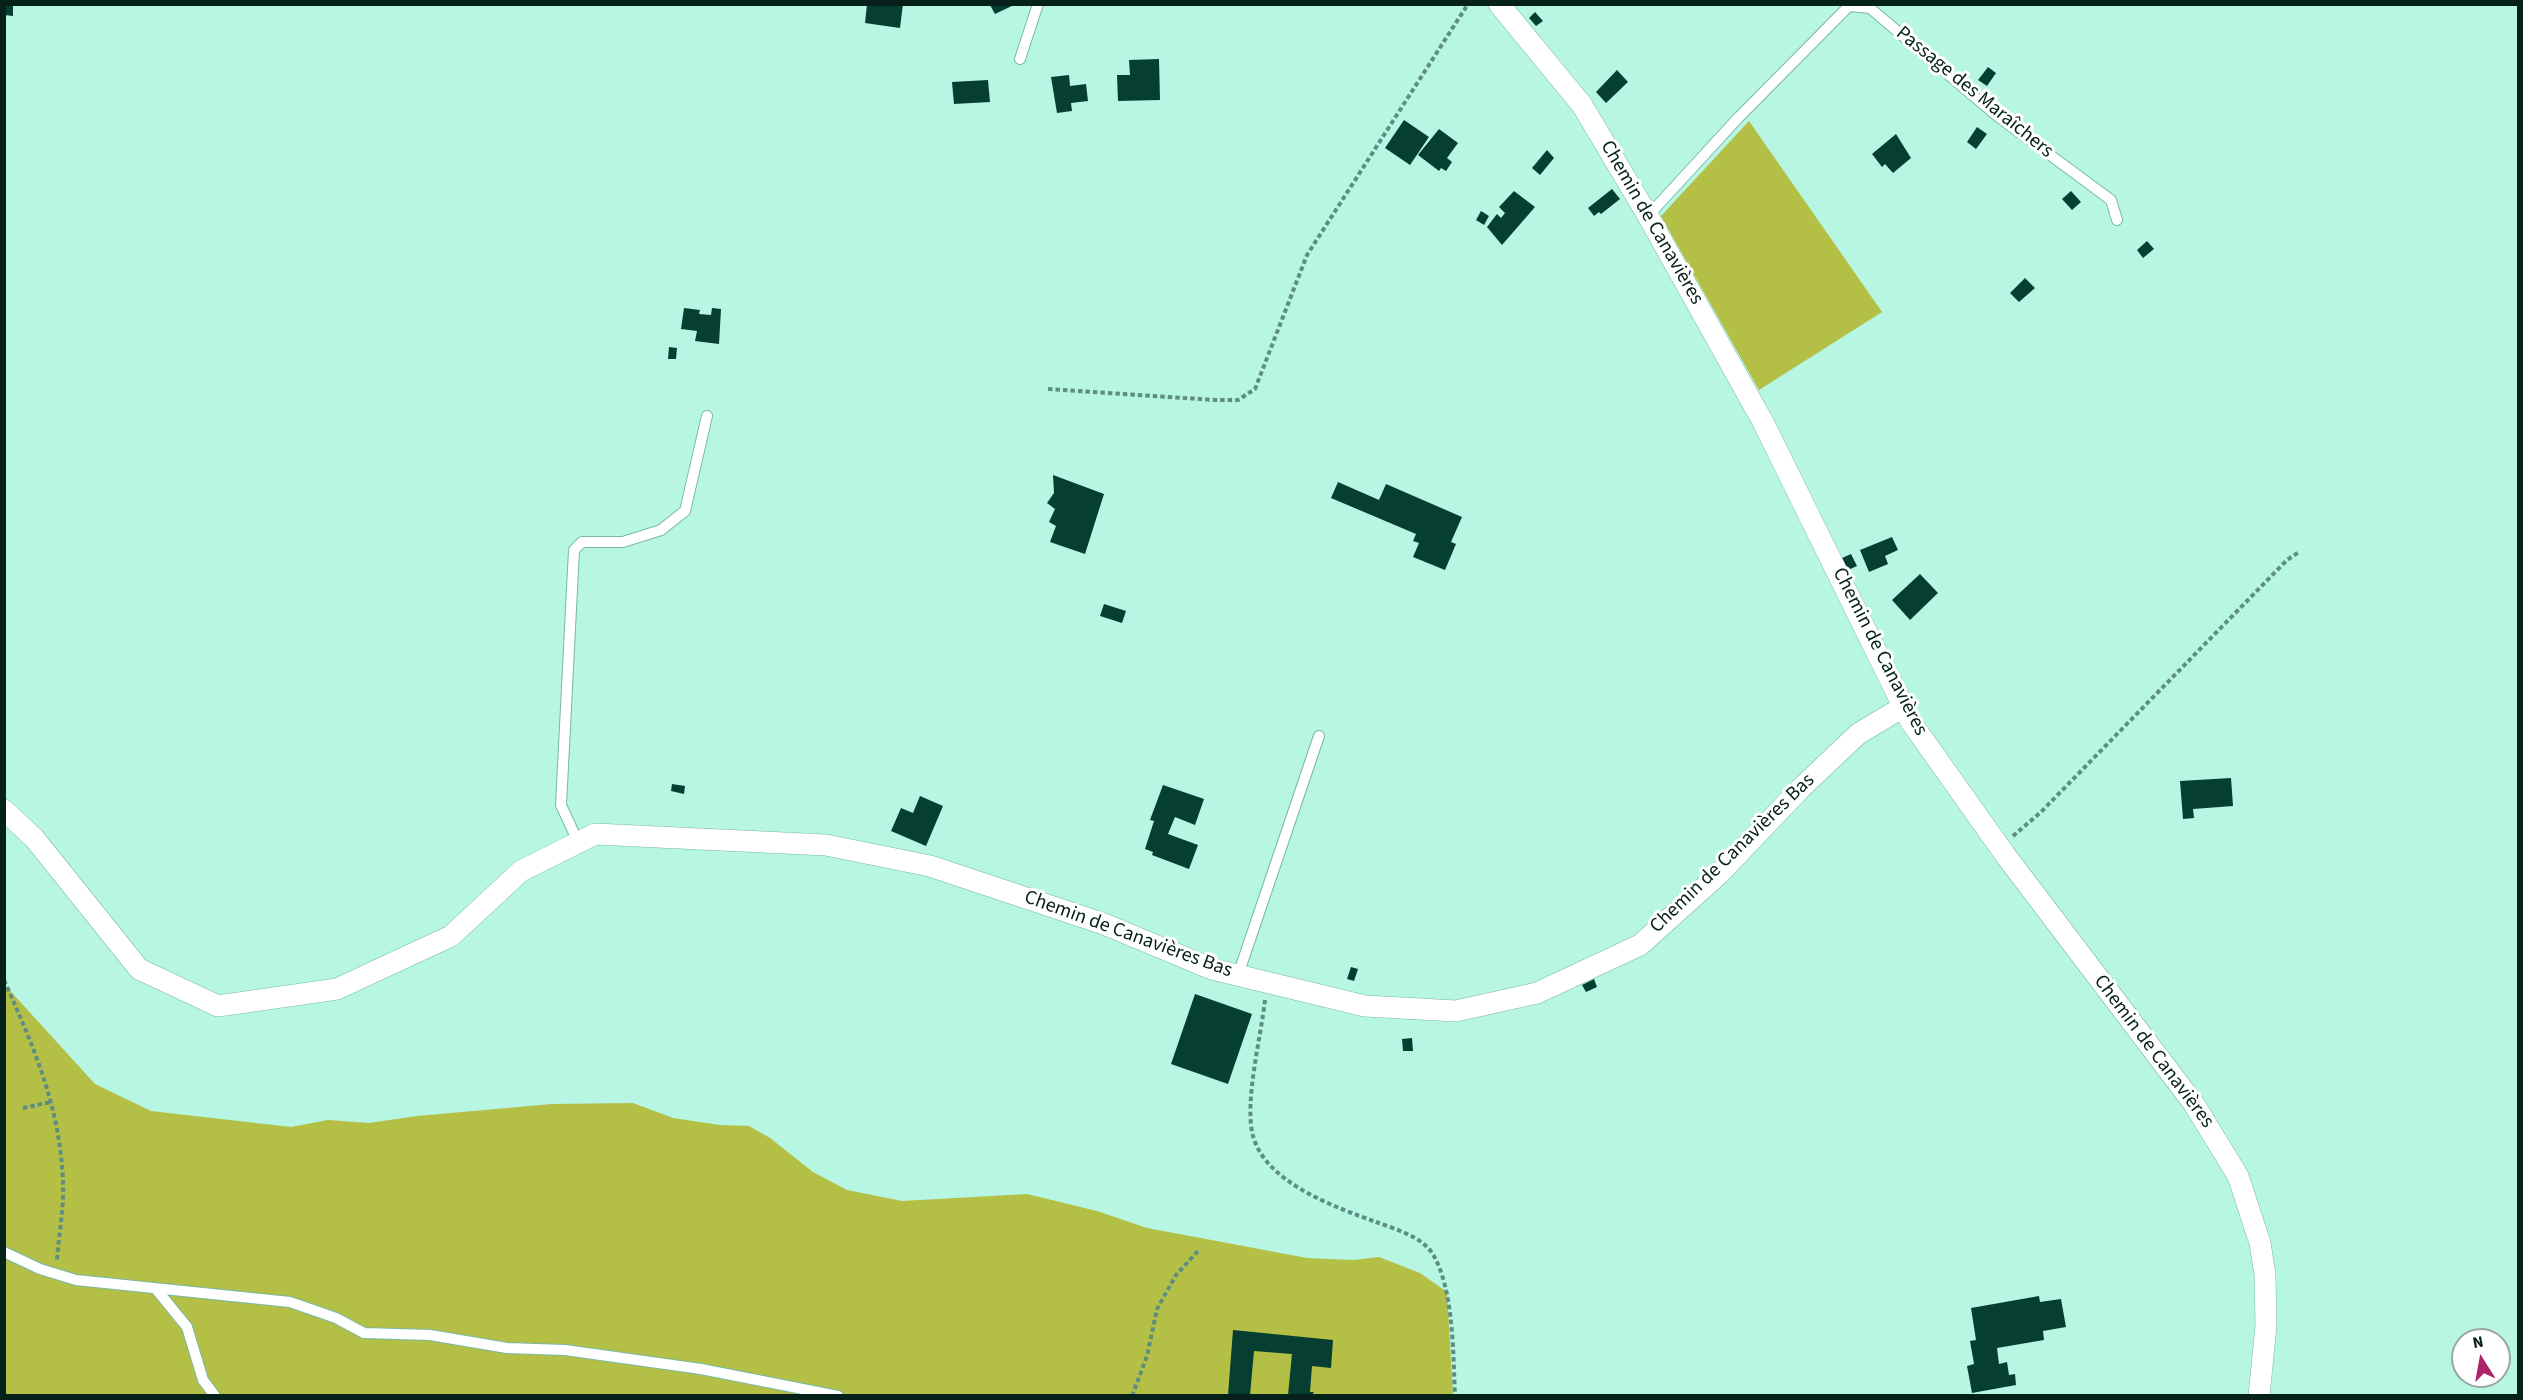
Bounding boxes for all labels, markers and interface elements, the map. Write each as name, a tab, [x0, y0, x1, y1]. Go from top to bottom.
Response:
street label: Passage des Maraîchers	[1890, 22, 2058, 164]
street label: Chemin de Canavières	[1594, 137, 1708, 309]
street label: Chemin de Canavières	[1826, 564, 1932, 740]
street label: Chemin de Canavières Bas	[1646, 769, 1820, 939]
street label: Chemin de Canavières Bas	[1021, 886, 1235, 984]
street label: Chemin de Canavières	[2088, 971, 2218, 1133]
north arrow	[2451, 1328, 2511, 1388]
text: N	[2471, 1330, 2485, 1354]

